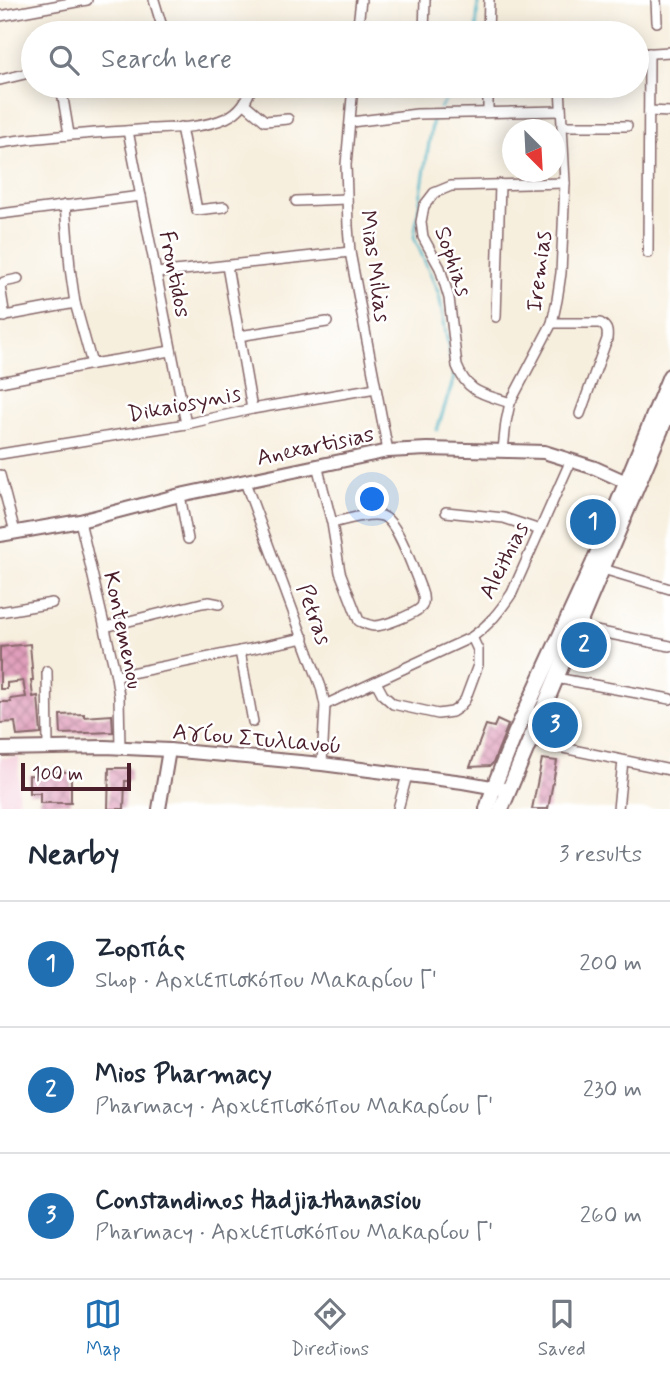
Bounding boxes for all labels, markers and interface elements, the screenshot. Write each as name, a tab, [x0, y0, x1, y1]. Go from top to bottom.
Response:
search box	[21, 21, 649, 98]
icon: search	[45, 41, 83, 79]
text: Search here	[101, 43, 232, 77]
north arrow	[502, 119, 565, 182]
street label: Mias Milias	[351, 208, 397, 324]
street label: Sophias	[426, 223, 478, 301]
street label: Frontidos	[151, 228, 197, 320]
street label: Iremias	[520, 229, 560, 313]
street label: Dikaiosynis	[125, 379, 244, 431]
street label: Anexartisias	[254, 420, 377, 474]
your location	[355, 482, 389, 516]
pin: 1	[570, 496, 616, 548]
street label: Aleithias	[473, 517, 537, 605]
street label: Kontemenou	[95, 569, 149, 692]
street label: Petras	[288, 580, 338, 649]
pin: 2	[561, 619, 607, 671]
pin: 3	[532, 699, 578, 751]
street label: Αγίου Στυλιανού	[171, 718, 343, 762]
scale bar	[21, 760, 131, 792]
text: 100 m	[32, 762, 83, 787]
text: Nearby	[28, 835, 119, 874]
text: 3 results	[559, 840, 642, 870]
text: Ζορπάς	[95, 932, 185, 966]
text: 1	[46, 949, 56, 979]
text: 200 m	[579, 949, 642, 979]
text: Shop · Αρχιεπισκόπου Μακαρίου Γ'	[95, 966, 437, 996]
text: Mios Pharmacy	[95, 1058, 272, 1092]
text: 2	[45, 1075, 57, 1105]
text: 230 m	[583, 1075, 642, 1105]
text: Pharmacy · Αρχιεπισκόπου Μακαρίου Γ'	[95, 1092, 493, 1122]
text: Constandinos Hadjiathanasiou	[95, 1184, 421, 1218]
text: 3	[46, 1201, 56, 1231]
text: 260 m	[580, 1201, 642, 1231]
text: Pharmacy · Αρχιεπισκόπου Μακαρίου Γ'	[95, 1218, 493, 1248]
tab: Map	[84, 1295, 122, 1362]
tab: Directions	[291, 1295, 369, 1362]
tab: Saved	[538, 1295, 586, 1362]

